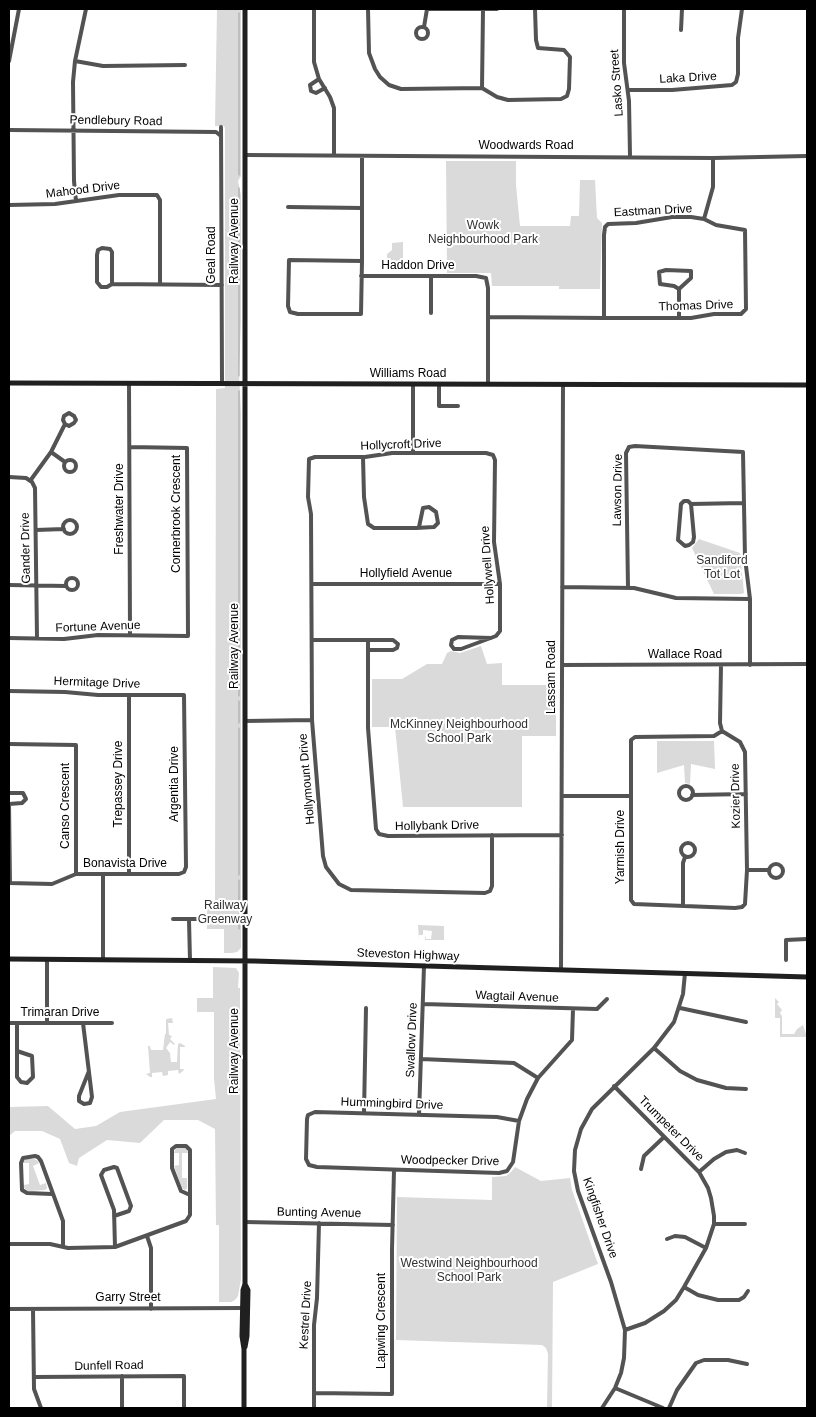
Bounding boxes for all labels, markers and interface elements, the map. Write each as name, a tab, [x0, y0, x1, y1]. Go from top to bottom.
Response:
street label: Lasko Street	[607, 49, 627, 117]
street label: Laka Drive	[659, 69, 717, 87]
street label: Pendlebury Road	[70, 113, 162, 129]
street label: Woodwards Road	[478, 139, 574, 153]
street label: Mahood Drive	[45, 178, 121, 202]
street label: Railway Avenue	[228, 198, 242, 284]
street label: Eastman Drive	[613, 202, 693, 220]
park label: Wowk Neighbourhood Park	[428, 219, 538, 247]
street label: Geal Road	[205, 226, 219, 284]
street label: Haddon Drive	[381, 259, 455, 273]
street label: Thomas Drive	[658, 298, 734, 314]
street label: Williams Road	[370, 367, 446, 381]
street label: Hollycroft Drive	[360, 436, 442, 454]
street label: Lawson Drive	[610, 454, 626, 526]
street label: Cornerbrook Crescent	[170, 455, 184, 573]
street label: Freshwater Drive	[113, 463, 127, 555]
street label: Gander Drive	[18, 512, 34, 584]
street label: Hollywell Drive	[478, 525, 498, 605]
park label: Sandiford Tot Lot	[696, 554, 748, 582]
street label: Hollyfield Avenue	[360, 567, 452, 581]
street label: Railway Avenue	[228, 603, 242, 689]
street label: Fortune Avenue	[55, 618, 141, 636]
street label: Lassam Road	[545, 640, 559, 714]
street label: Wallace Road	[648, 648, 722, 662]
street label: Hermitage Drive	[53, 674, 141, 692]
park label: McKinney Neighbourhood School Park	[390, 718, 528, 746]
street label: Hollymount Drive	[296, 733, 318, 825]
street label: Trepassey Drive	[112, 741, 126, 827]
street label: Argentia Drive	[168, 746, 182, 822]
street label: Canso Crescent	[59, 763, 73, 849]
street label: Kozier Drive	[728, 763, 744, 829]
street label: Yarmish Drive	[614, 810, 628, 884]
street label: Hollybank Drive	[395, 818, 479, 834]
street label: Bonavista Drive	[83, 857, 167, 871]
park label: Railway Greenway	[198, 899, 252, 927]
street label: Steveston Highway	[356, 946, 460, 964]
street label: Wagtail Avenue	[475, 988, 559, 1006]
street label: Swallow Drive	[403, 1002, 421, 1078]
street label: Trimaran Drive	[21, 1006, 99, 1020]
street label: Railway Avenue	[228, 1008, 242, 1094]
street label: Trumpeter Drive	[635, 1093, 707, 1165]
street label: Hummingbird Drive	[340, 1095, 444, 1113]
street label: Woodpecker Drive	[401, 1153, 499, 1169]
street label: Kingfisher Drive	[579, 1176, 621, 1260]
street label: Bunting Avenue	[277, 1205, 361, 1221]
park label: Westwind Neighbourhood School Park	[400, 1257, 538, 1285]
street label: Lapwing Crescent	[375, 1273, 389, 1369]
street label: Kestrel Drive	[297, 1280, 315, 1350]
street label: Garry Street	[95, 1291, 161, 1305]
street label: Dunfell Road	[74, 1358, 144, 1374]

